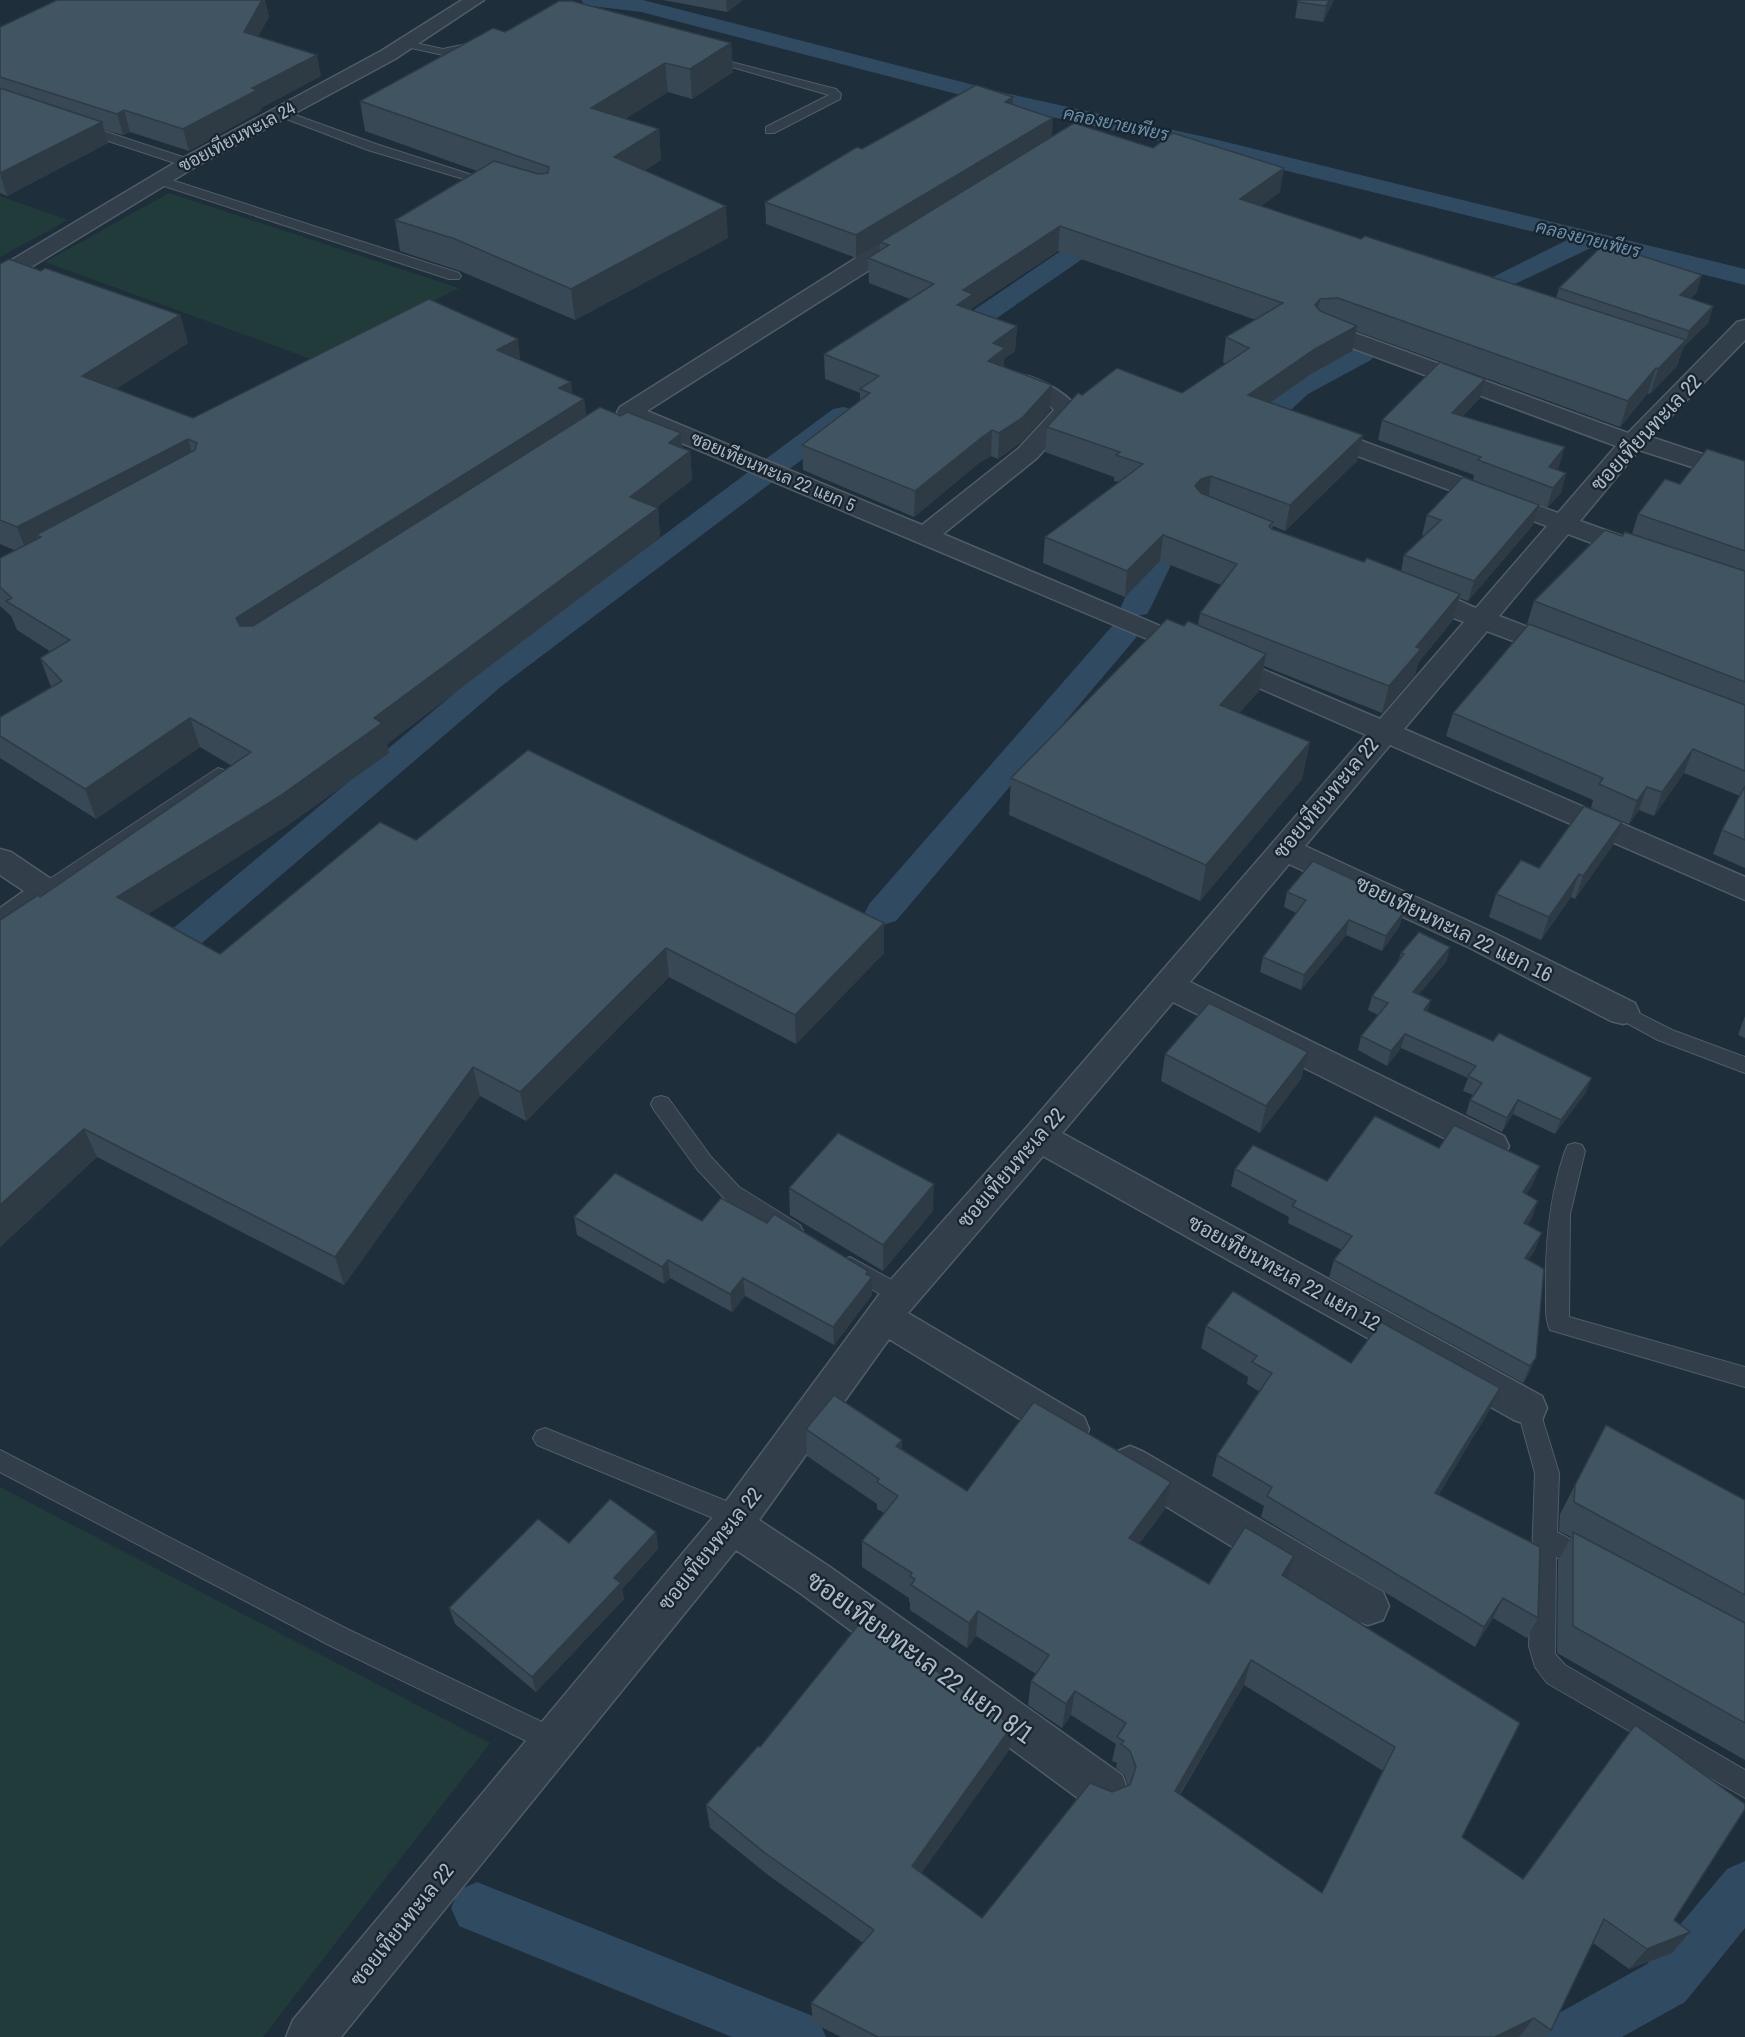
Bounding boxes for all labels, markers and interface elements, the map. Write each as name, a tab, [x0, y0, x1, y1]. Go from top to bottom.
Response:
street label: ซอยเทียนทะเล 24	[174, 95, 300, 178]
water label: คลองยายเพียร	[1061, 100, 1172, 147]
water label: คลองยายเพียร	[1533, 213, 1644, 264]
street label: ซอยเทียนทะเล 22	[1584, 368, 1708, 498]
street label: ซอยเทียนทะเล 22 แยก 5	[687, 426, 859, 518]
street label: ซอยเทียนทะเล 22	[1266, 731, 1385, 865]
street label: ซอยเทียนทะเล 22 แยก 16	[1351, 868, 1557, 989]
street label: ซอยเทียนทะเล 22	[950, 1101, 1071, 1234]
street label: ซอยเทียนทะเล 22 แยก 12	[1183, 1208, 1386, 1338]
street label: ซอยเทียนทะเล 22	[651, 1481, 768, 1616]
street label: ซอยเทียนทะเล 22 แยก 8/1	[800, 1562, 1041, 1751]
street label: ซอยเทียนทะเล 22	[343, 1857, 460, 1992]

